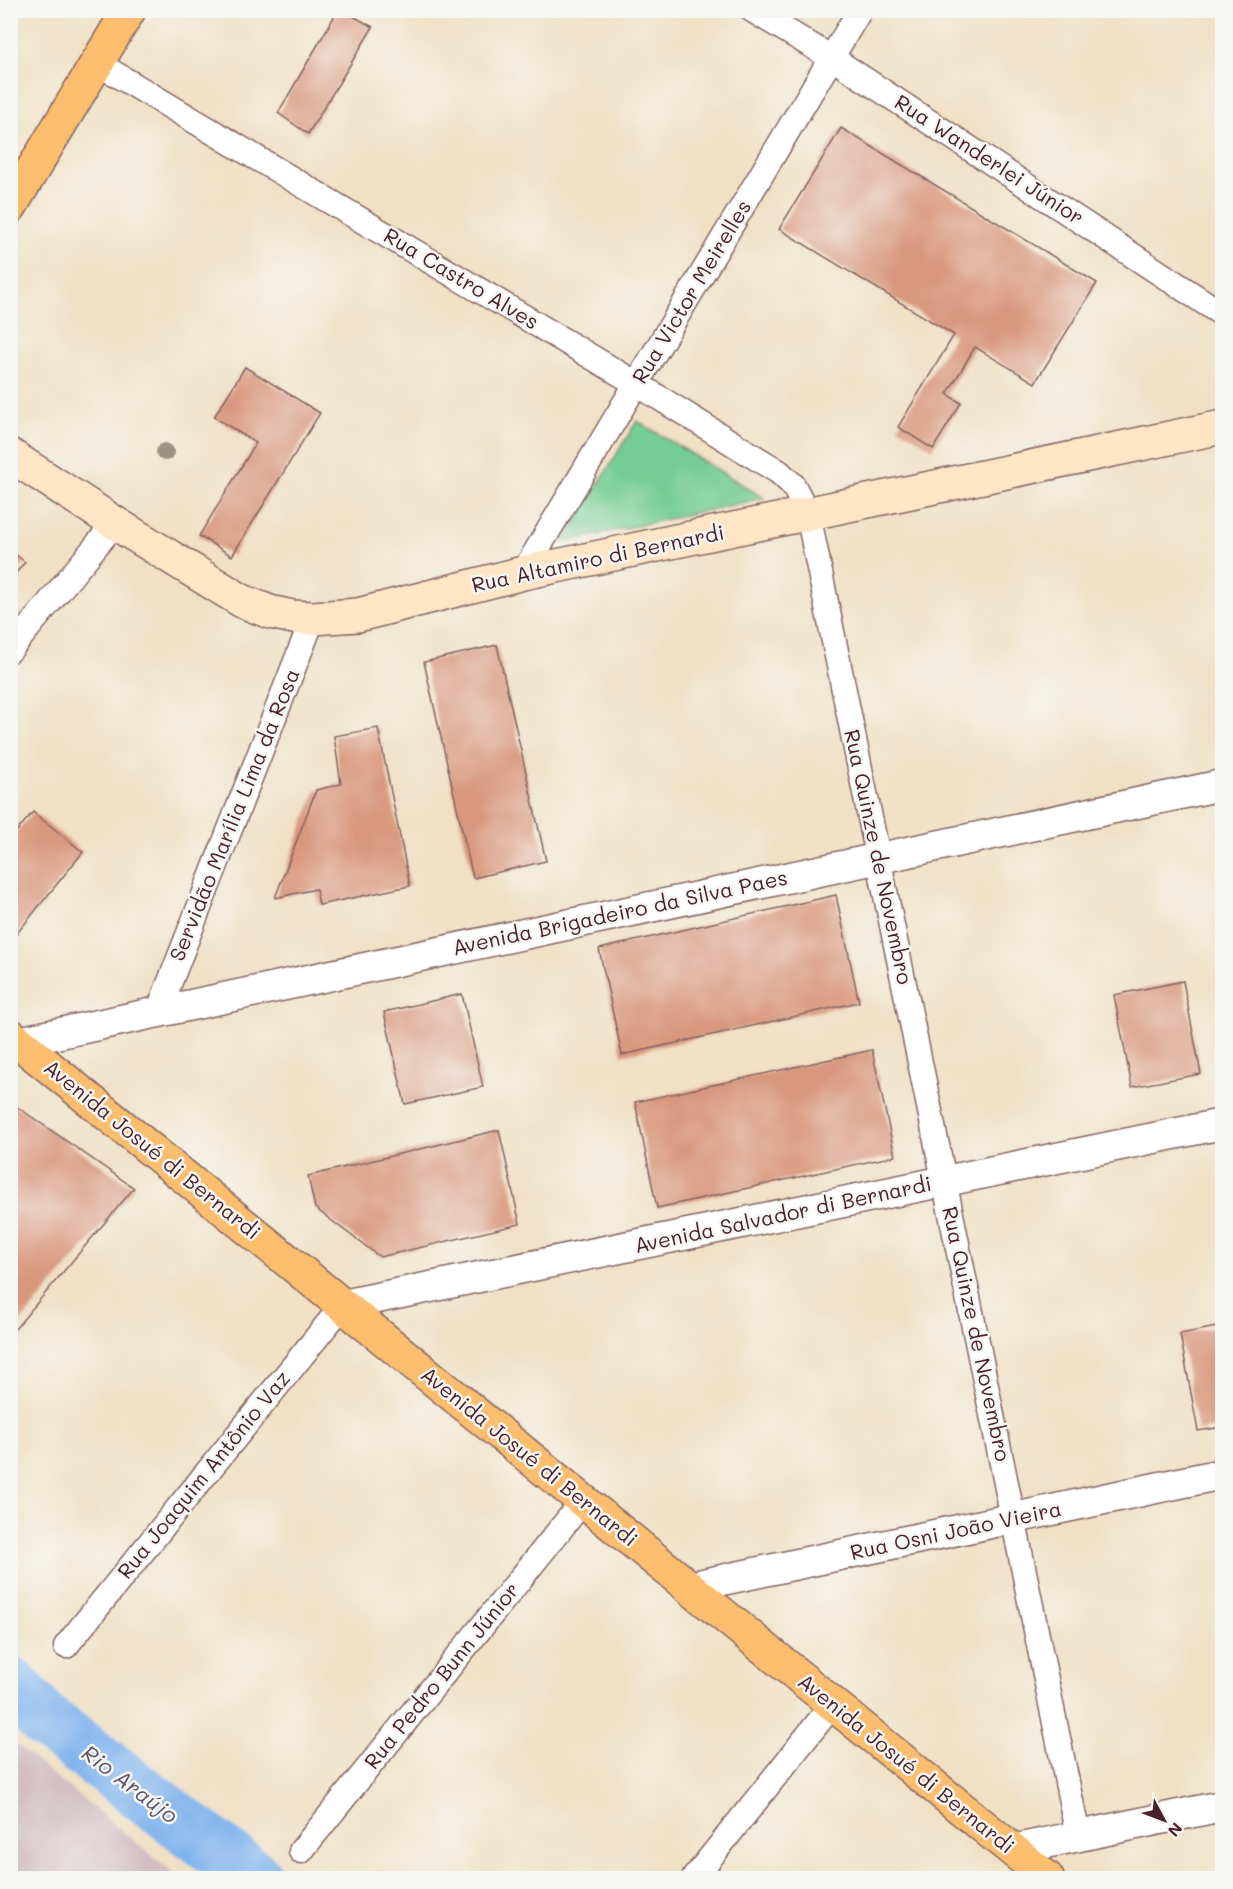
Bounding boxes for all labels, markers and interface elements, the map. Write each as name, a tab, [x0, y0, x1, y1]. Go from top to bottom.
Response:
street label: Rua Wanderlei Júnior	[890, 87, 1090, 230]
street label: Rua Victor Meirelles	[625, 195, 756, 388]
street label: Rua Castro Alves	[379, 221, 544, 335]
street label: Rua Altamiro di Bernardi	[469, 518, 727, 598]
street label: Servidão Marília Lima da Rosa	[162, 664, 305, 965]
street label: Rua Quinze de Novembro	[839, 727, 920, 987]
street label: Avenida Brigadeiro da Silva Paes	[450, 863, 790, 960]
street label: Avenida Josué di Bernardi	[39, 1053, 267, 1245]
street label: Avenida Salvador di Bernardi	[632, 1169, 934, 1258]
street label: Rua Quinze de Novembro	[937, 1204, 1018, 1464]
street label: Avenida Josué di Bernardi	[416, 1360, 644, 1552]
street label: Rua Joaquim Antônio Vaz	[111, 1365, 295, 1584]
street label: Rua Osni João Vieira	[847, 1494, 1064, 1565]
street label: Rua Pedro Bunn Júnior	[357, 1576, 524, 1774]
street label: Avenida Josué di Bernardi	[793, 1667, 1021, 1859]
water label: Rio Araújo	[76, 1738, 184, 1829]
north arrow	[1134, 1790, 1194, 1850]
text: N	[1164, 1819, 1188, 1842]

